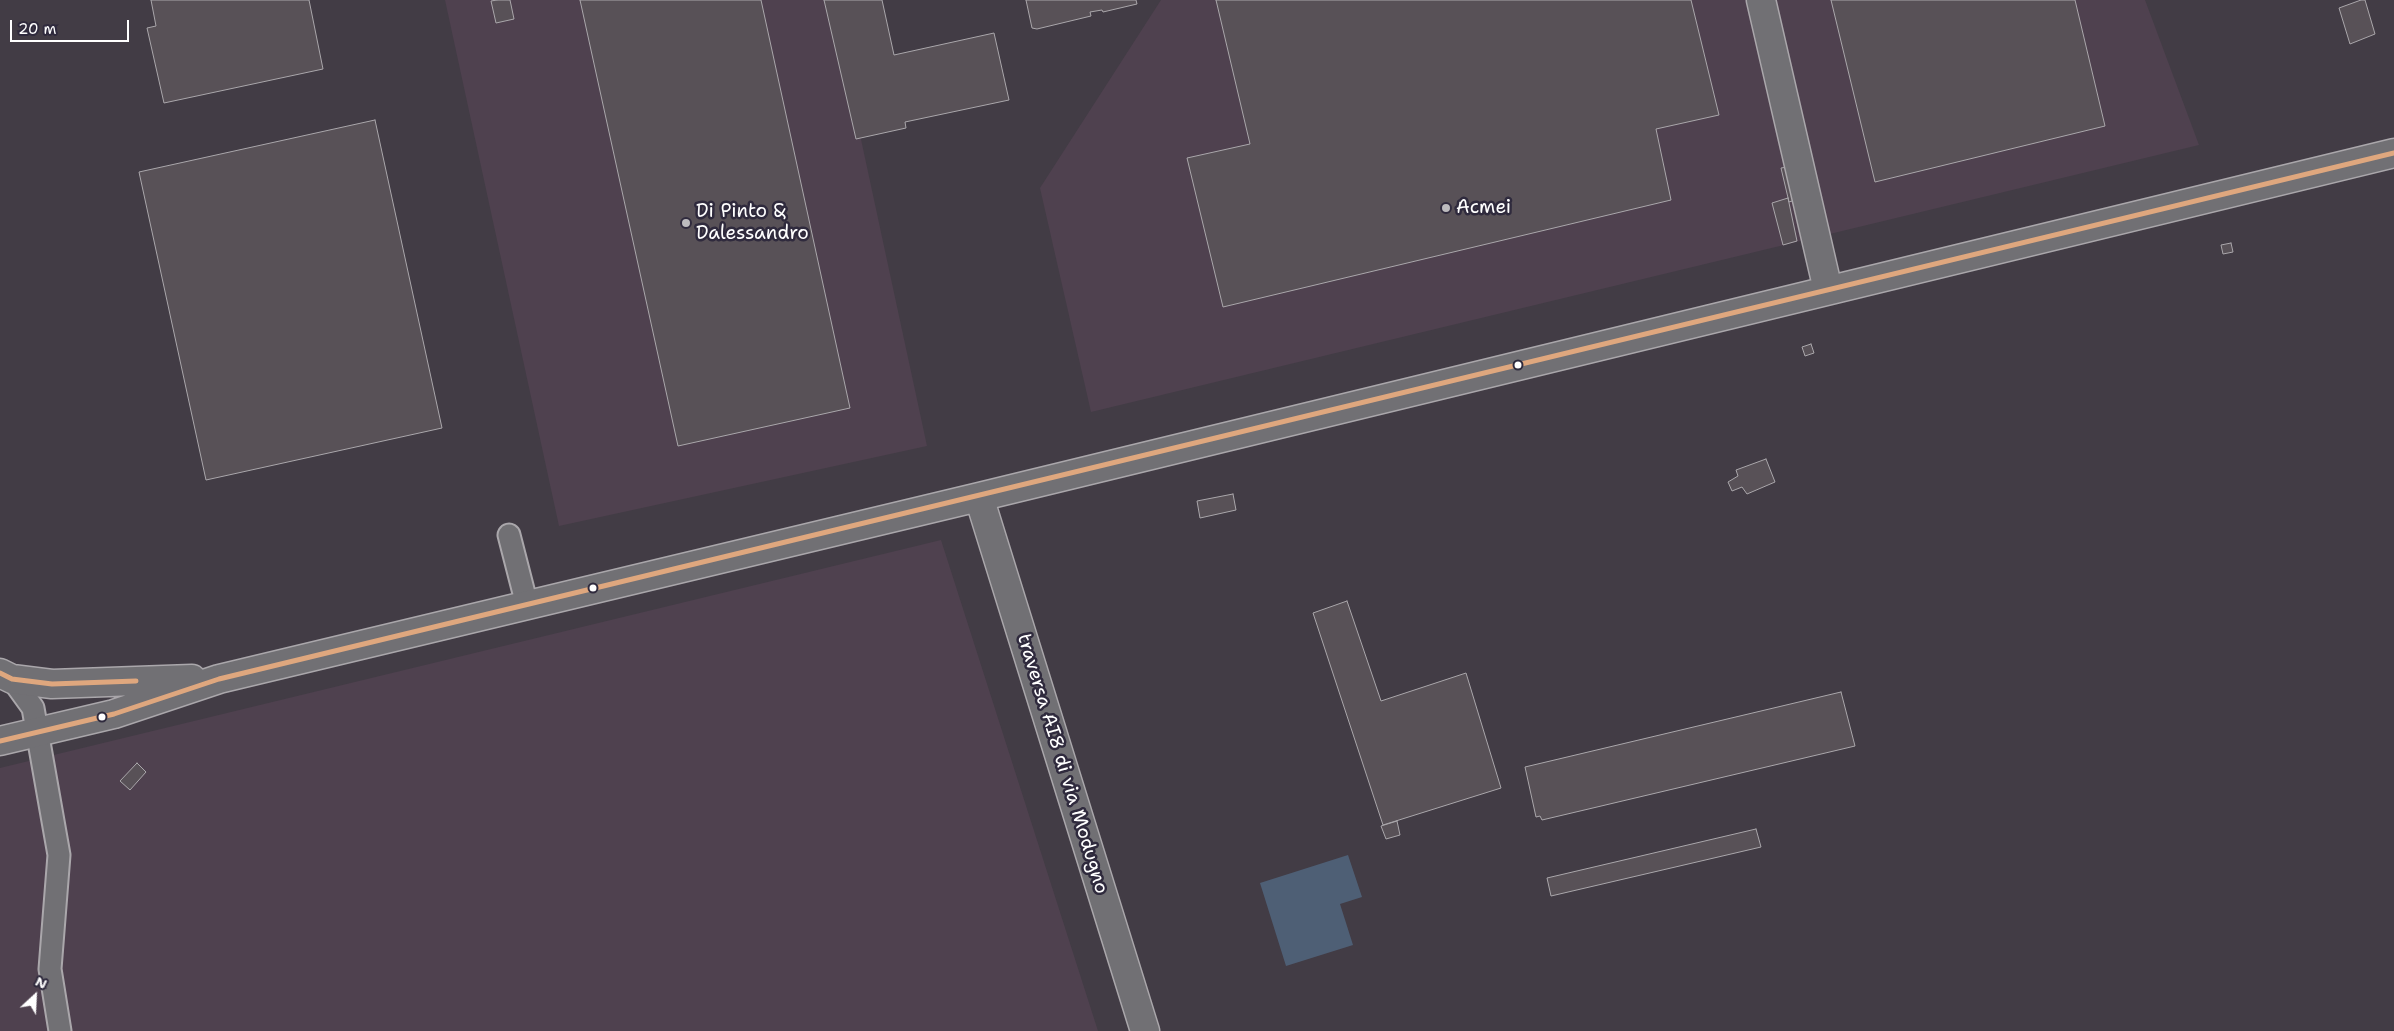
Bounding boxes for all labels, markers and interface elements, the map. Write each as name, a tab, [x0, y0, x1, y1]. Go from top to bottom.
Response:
scale bar	[12, 10, 131, 42]
text: 20 m	[18, 19, 57, 39]
place label: Acmei	[1456, 197, 1511, 219]
place label: Di Pinto & Dalessandro	[696, 201, 809, 245]
marker: Acmei	[1440, 202, 1452, 214]
marker: Di Pinto & Dalessandro	[680, 217, 692, 229]
unlabelled marker	[1513, 360, 1523, 370]
unlabelled marker	[588, 583, 598, 593]
street label: traversa AI8 di via Modugno	[1012, 631, 1112, 897]
unlabelled marker	[97, 712, 107, 722]
north arrow	[10, 971, 60, 1021]
text: N	[33, 972, 50, 993]

